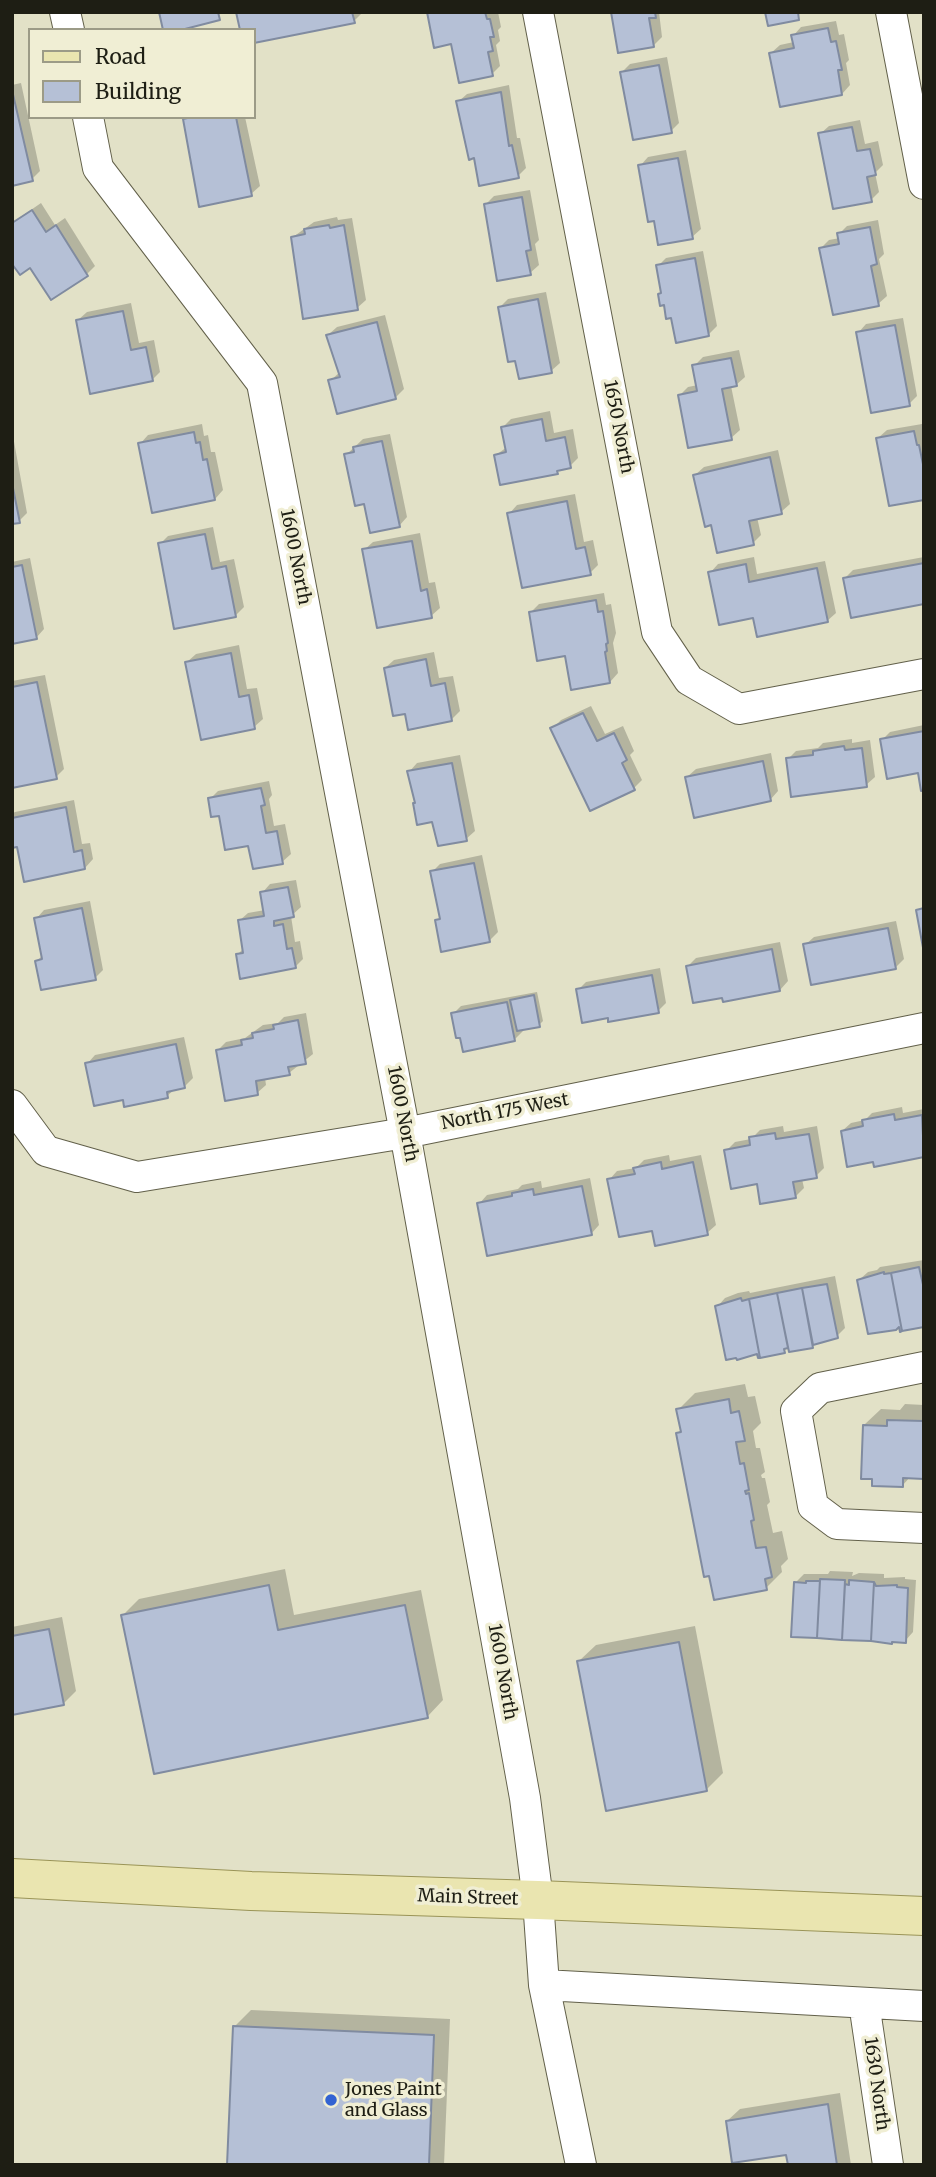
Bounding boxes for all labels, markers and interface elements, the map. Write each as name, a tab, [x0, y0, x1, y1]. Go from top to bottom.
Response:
legend	[28, 28, 256, 119]
text: Road	[95, 43, 146, 70]
text: Building	[95, 78, 181, 105]
street label: 1650 North	[598, 378, 638, 476]
street label: 1600 North	[275, 507, 315, 607]
street label: 1600 North	[382, 1064, 422, 1164]
street label: North 175 West	[439, 1089, 571, 1135]
street label: 1600 North	[483, 1622, 521, 1722]
street label: Main Street	[417, 1885, 519, 1911]
street label: 1630 North	[859, 2036, 893, 2132]
place label: Jones Paint and Glass	[345, 2079, 442, 2122]
marker: Jones Paint and Glass	[323, 2092, 339, 2108]

